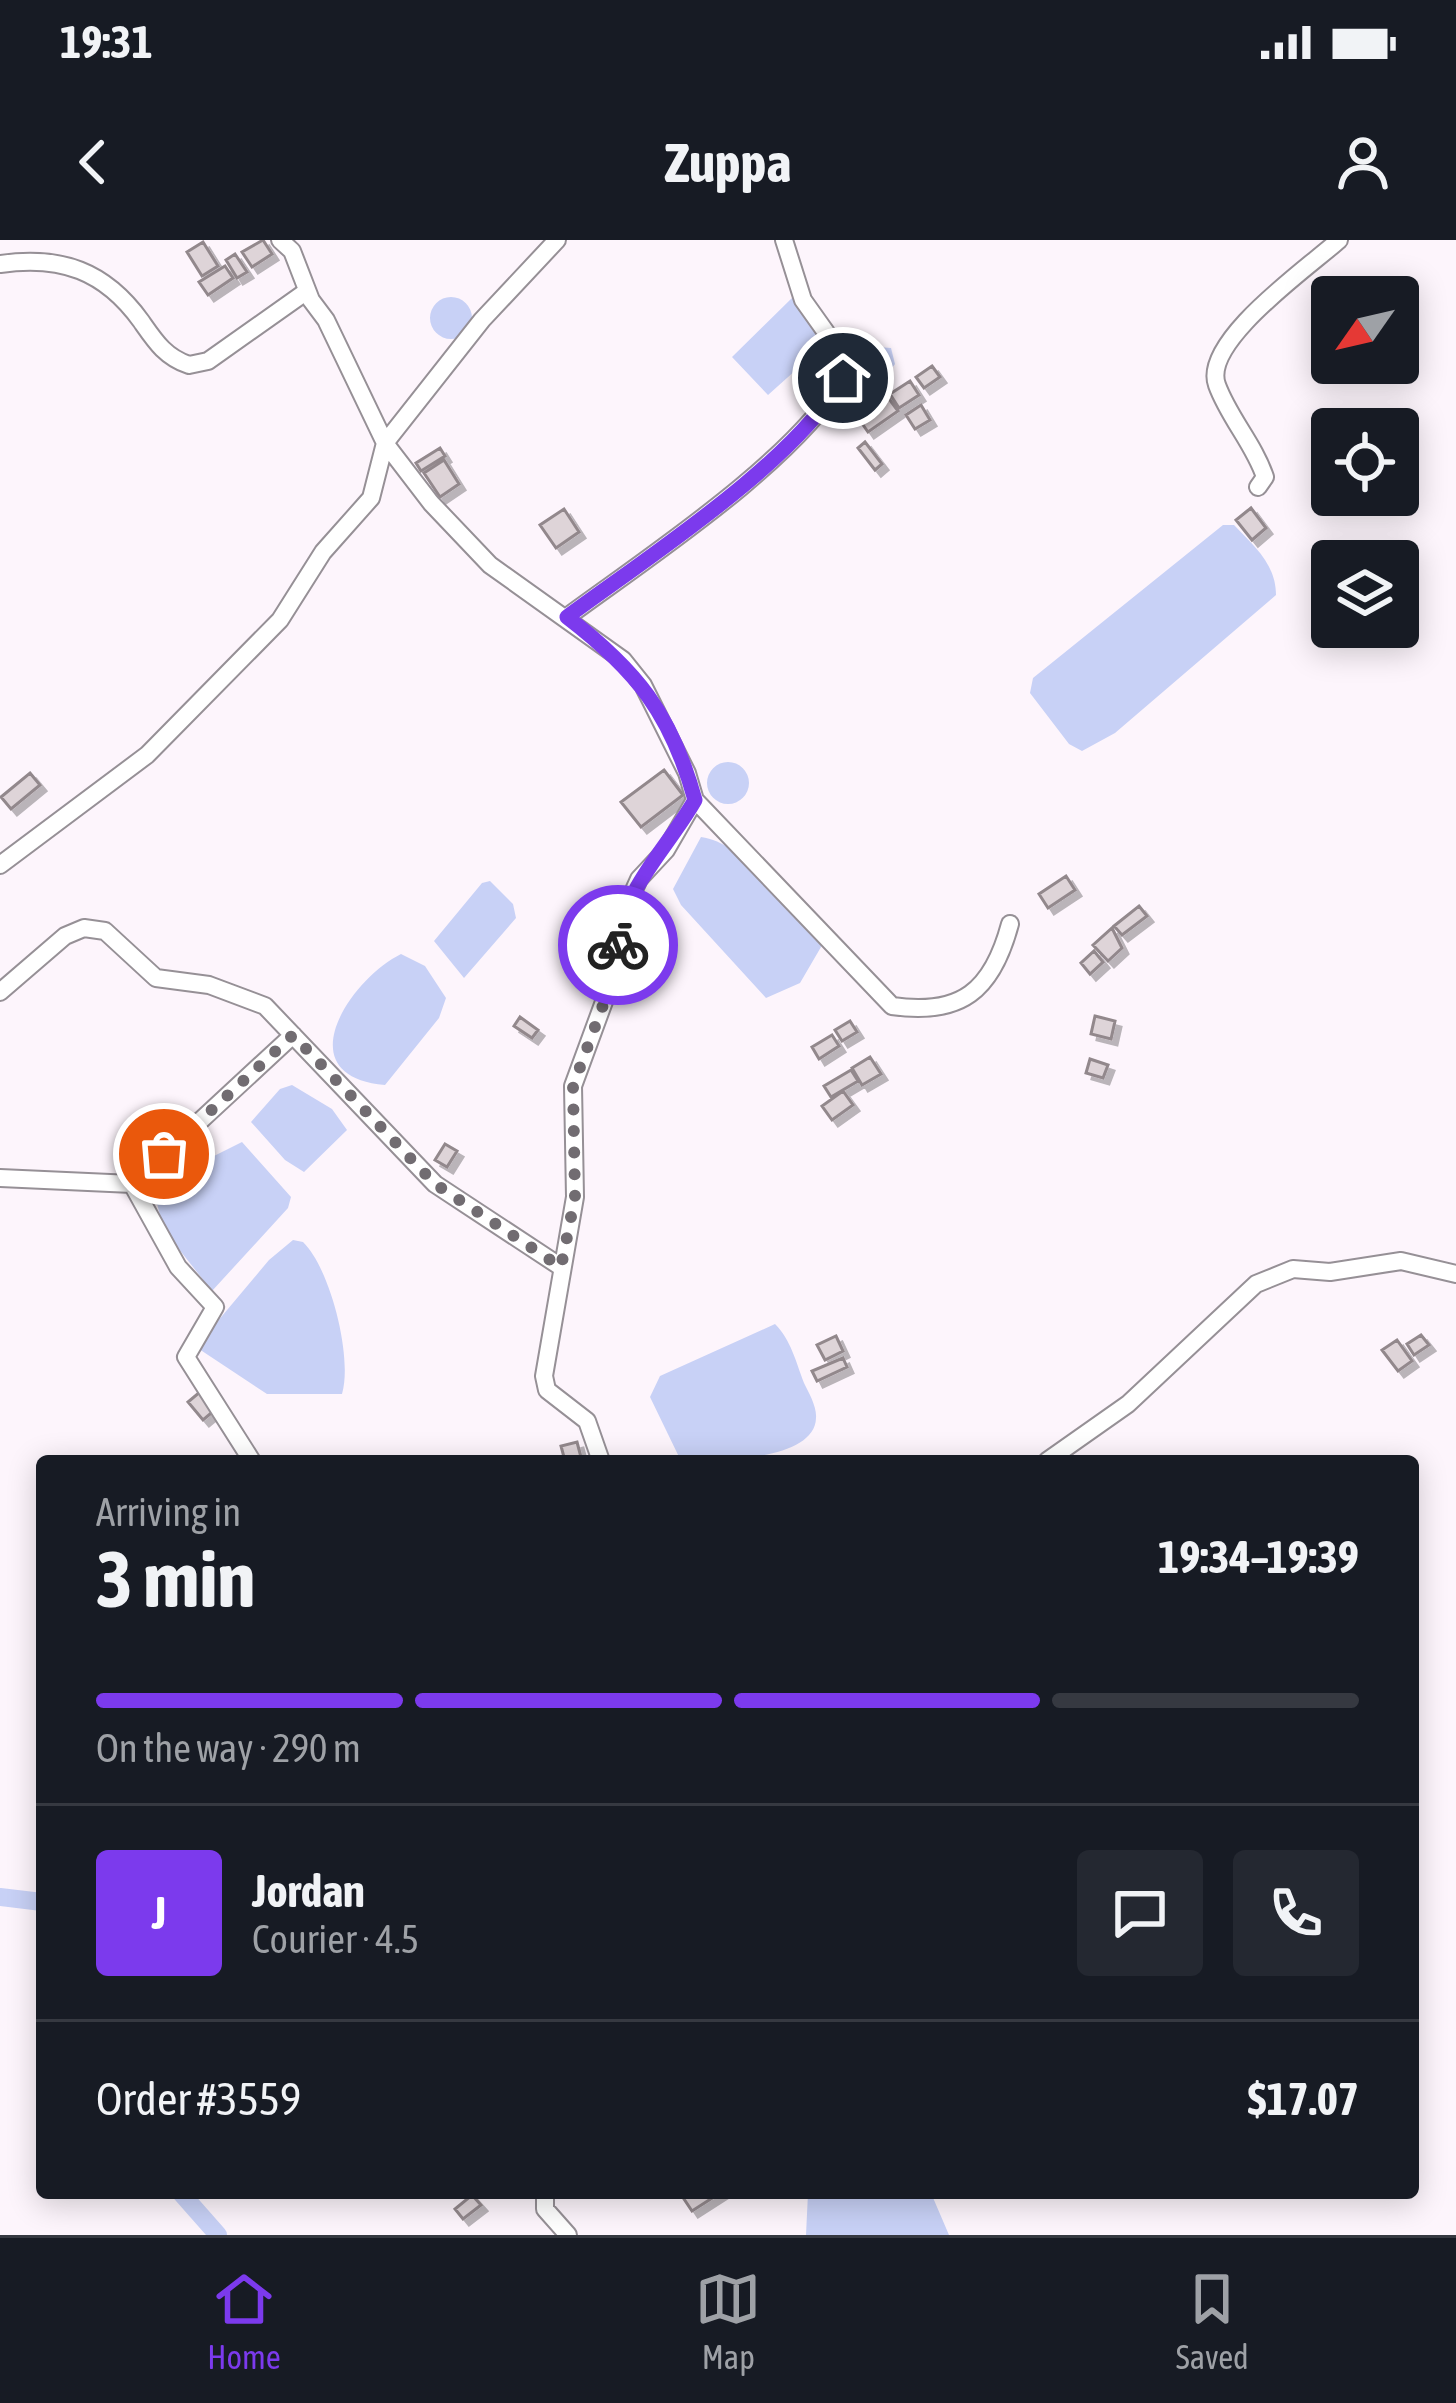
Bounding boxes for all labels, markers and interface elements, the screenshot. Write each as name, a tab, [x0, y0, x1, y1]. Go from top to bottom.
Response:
text: 19:31	[60, 16, 153, 68]
icon: back	[60, 129, 126, 195]
icon: person	[1330, 129, 1396, 195]
text: Zuppa	[665, 132, 791, 193]
north arrow	[1311, 276, 1419, 384]
map controls	[1311, 276, 1419, 648]
pin	[792, 327, 894, 429]
icon: home	[810, 345, 876, 411]
button: locate	[1311, 408, 1419, 516]
button: layers	[1311, 540, 1419, 648]
courier	[558, 885, 678, 1005]
icon: bike	[585, 912, 651, 978]
pin	[113, 1103, 215, 1205]
icon: bag	[131, 1121, 197, 1187]
text: Arriving in	[96, 1490, 241, 1534]
text: 19:34–19:39	[1158, 1531, 1359, 1583]
text: 3 min	[96, 1534, 255, 1624]
text: On the way · 290 m	[96, 1726, 361, 1770]
button: chat	[1077, 1850, 1203, 1976]
button: phone	[1233, 1850, 1359, 1976]
text: Jordan	[252, 1865, 365, 1917]
text: J	[152, 1887, 166, 1939]
text: Courier · 4.5	[252, 1917, 419, 1961]
text: Order #3559	[96, 2073, 301, 2125]
text: $17.07	[1247, 2073, 1359, 2125]
tab: Home	[207, 2266, 281, 2376]
tab: Map	[695, 2266, 761, 2376]
tab: Saved	[1176, 2266, 1249, 2376]

